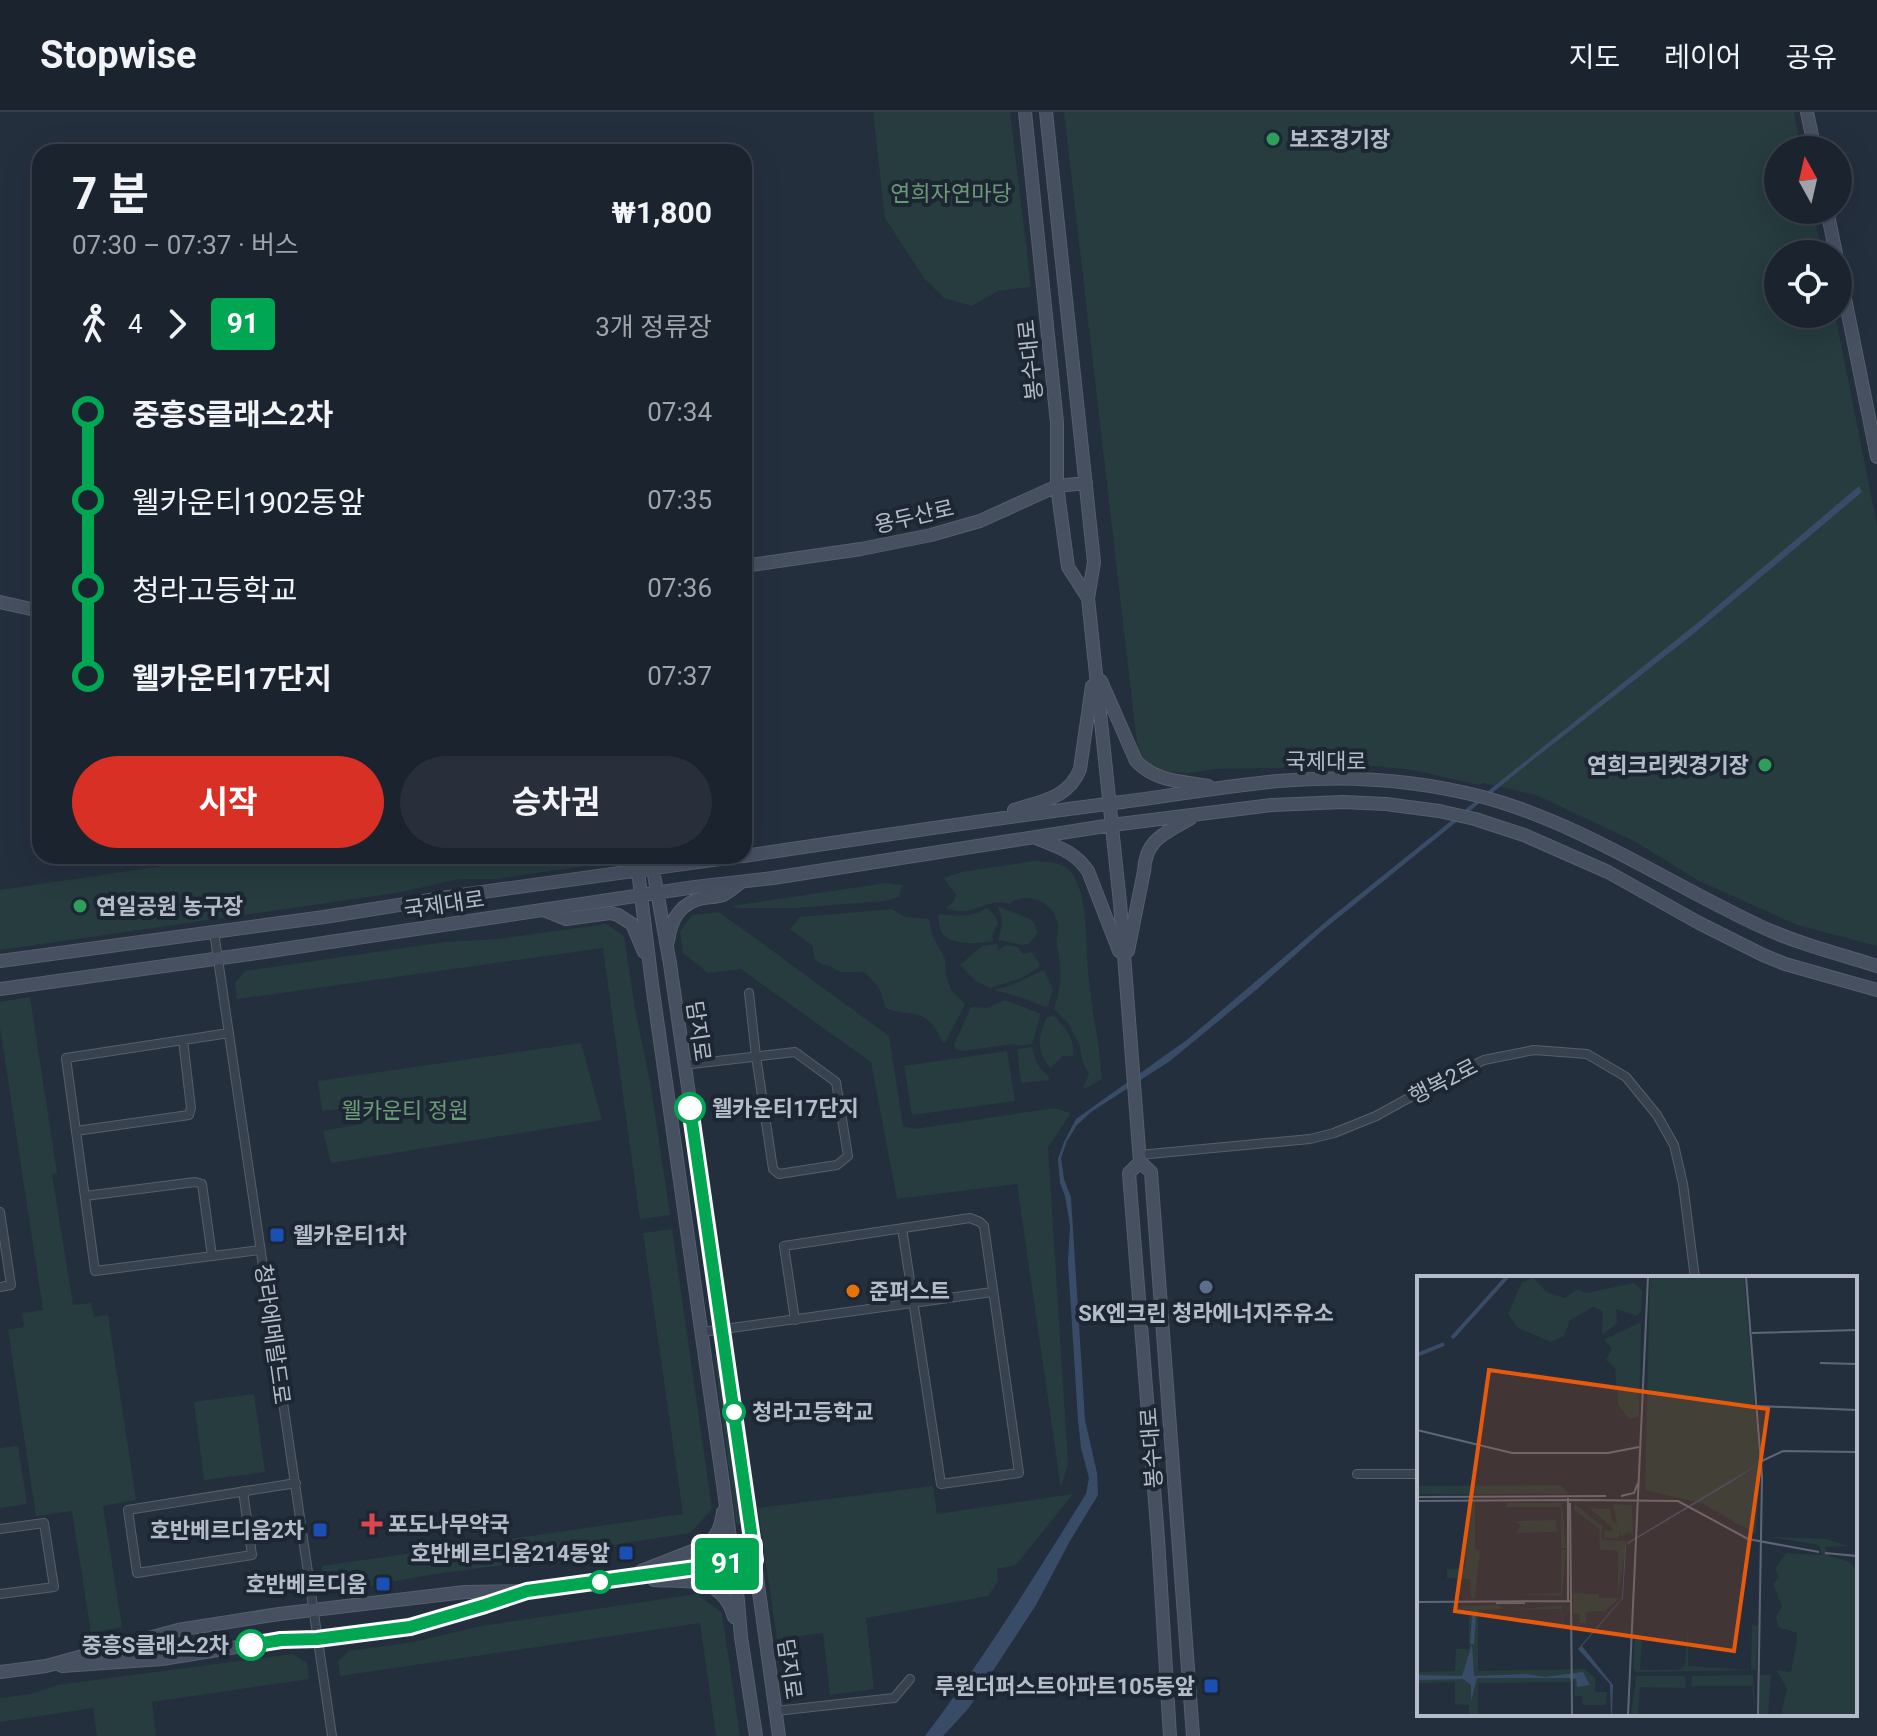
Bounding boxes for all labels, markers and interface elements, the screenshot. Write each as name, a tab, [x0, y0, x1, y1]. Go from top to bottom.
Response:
text: Stopwise	[40, 33, 197, 77]
text: 지도	[1569, 41, 1620, 74]
text: 레이어	[1664, 41, 1741, 74]
text: 공유	[1785, 41, 1837, 74]
place label: 보조경기장	[1289, 127, 1390, 152]
marker: 보조경기장	[1264, 130, 1282, 148]
north arrow	[1764, 136, 1852, 224]
map controls	[1764, 136, 1852, 328]
text: 7 분	[72, 168, 149, 220]
park label: 연희자연마당	[890, 181, 1012, 206]
text: ₩1,800	[611, 195, 712, 230]
text: 07:30 – 07:37 · 버스	[72, 230, 299, 260]
button: locate	[1764, 240, 1852, 328]
icon: walk	[72, 302, 116, 346]
icon: forward	[155, 302, 199, 346]
text: 91	[227, 307, 259, 340]
text: 4	[128, 309, 143, 339]
text: 3개 정류장	[595, 312, 712, 342]
street label: 봉수대로	[1014, 318, 1047, 402]
text: 중흥S클래스2차	[132, 397, 333, 432]
text: 07:34	[647, 397, 712, 427]
text: 웰카운티1902동앞	[132, 485, 365, 520]
text: 07:35	[647, 485, 712, 515]
street label: 용두산로	[872, 495, 956, 538]
text: 청라고등학교	[132, 573, 298, 608]
text: 07:36	[647, 573, 712, 603]
text: 웰카운티17단지	[132, 661, 332, 696]
text: 07:37	[647, 661, 712, 691]
street label: 국제대로	[1286, 749, 1366, 774]
place label: 연희크리켓경기장	[1587, 753, 1749, 778]
button: 시작	[72, 756, 384, 848]
button: 승차권	[400, 756, 712, 848]
marker: 연희크리켓경기장	[1756, 756, 1774, 774]
street label: 국제대로	[402, 886, 486, 923]
place label: 연일공원 농구장	[96, 894, 243, 919]
marker: 연일공원 농구장	[71, 897, 89, 915]
street label: 담지로	[682, 999, 715, 1063]
street label: 행복2로	[1405, 1054, 1481, 1109]
marker: 웰카운티17단지	[675, 1093, 705, 1123]
place label: 웰카운티17단지	[712, 1096, 859, 1121]
park label: 웰카운티 정원	[342, 1098, 468, 1123]
place label: 웰카운티1차	[293, 1223, 407, 1248]
marker: 웰카운티1차	[268, 1226, 286, 1244]
street label: 청라에메랄드로	[250, 1262, 295, 1406]
inset map	[1417, 1276, 1857, 1716]
marker: SK엔크린 청라에너지주유소	[1197, 1278, 1215, 1296]
place label: 준퍼스트	[869, 1279, 950, 1304]
marker: 준퍼스트	[844, 1282, 862, 1300]
place label: SK엔크린 청라에너지주유소	[1078, 1301, 1334, 1326]
place label: 청라고등학교	[752, 1400, 873, 1425]
marker: 청라고등학교	[723, 1401, 745, 1423]
street label: 봉수대로	[1136, 1407, 1167, 1489]
place label: 포도나무약국	[388, 1512, 509, 1537]
marker: 포도나무약국	[363, 1515, 381, 1533]
place label: 호반베르디움2차	[150, 1518, 304, 1543]
marker: 호반베르디움2차	[311, 1521, 329, 1539]
line badge: 91	[691, 1538, 763, 1590]
place label: 호반베르디움214동앞	[410, 1541, 610, 1566]
marker: 호반베르디움214동앞	[617, 1544, 635, 1562]
text: 91	[711, 1547, 743, 1580]
unlabelled marker	[589, 1571, 611, 1593]
place label: 호반베르디움	[246, 1572, 367, 1597]
marker: 호반베르디움	[374, 1575, 392, 1593]
marker: 중흥S클래스2차	[236, 1630, 266, 1660]
place label: 중흥S클래스2차	[81, 1633, 229, 1658]
street label: 담지로	[773, 1637, 806, 1701]
place label: 루원더퍼스트아파트105동앞	[934, 1674, 1195, 1699]
marker: 루원더퍼스트아파트105동앞	[1202, 1677, 1220, 1695]

